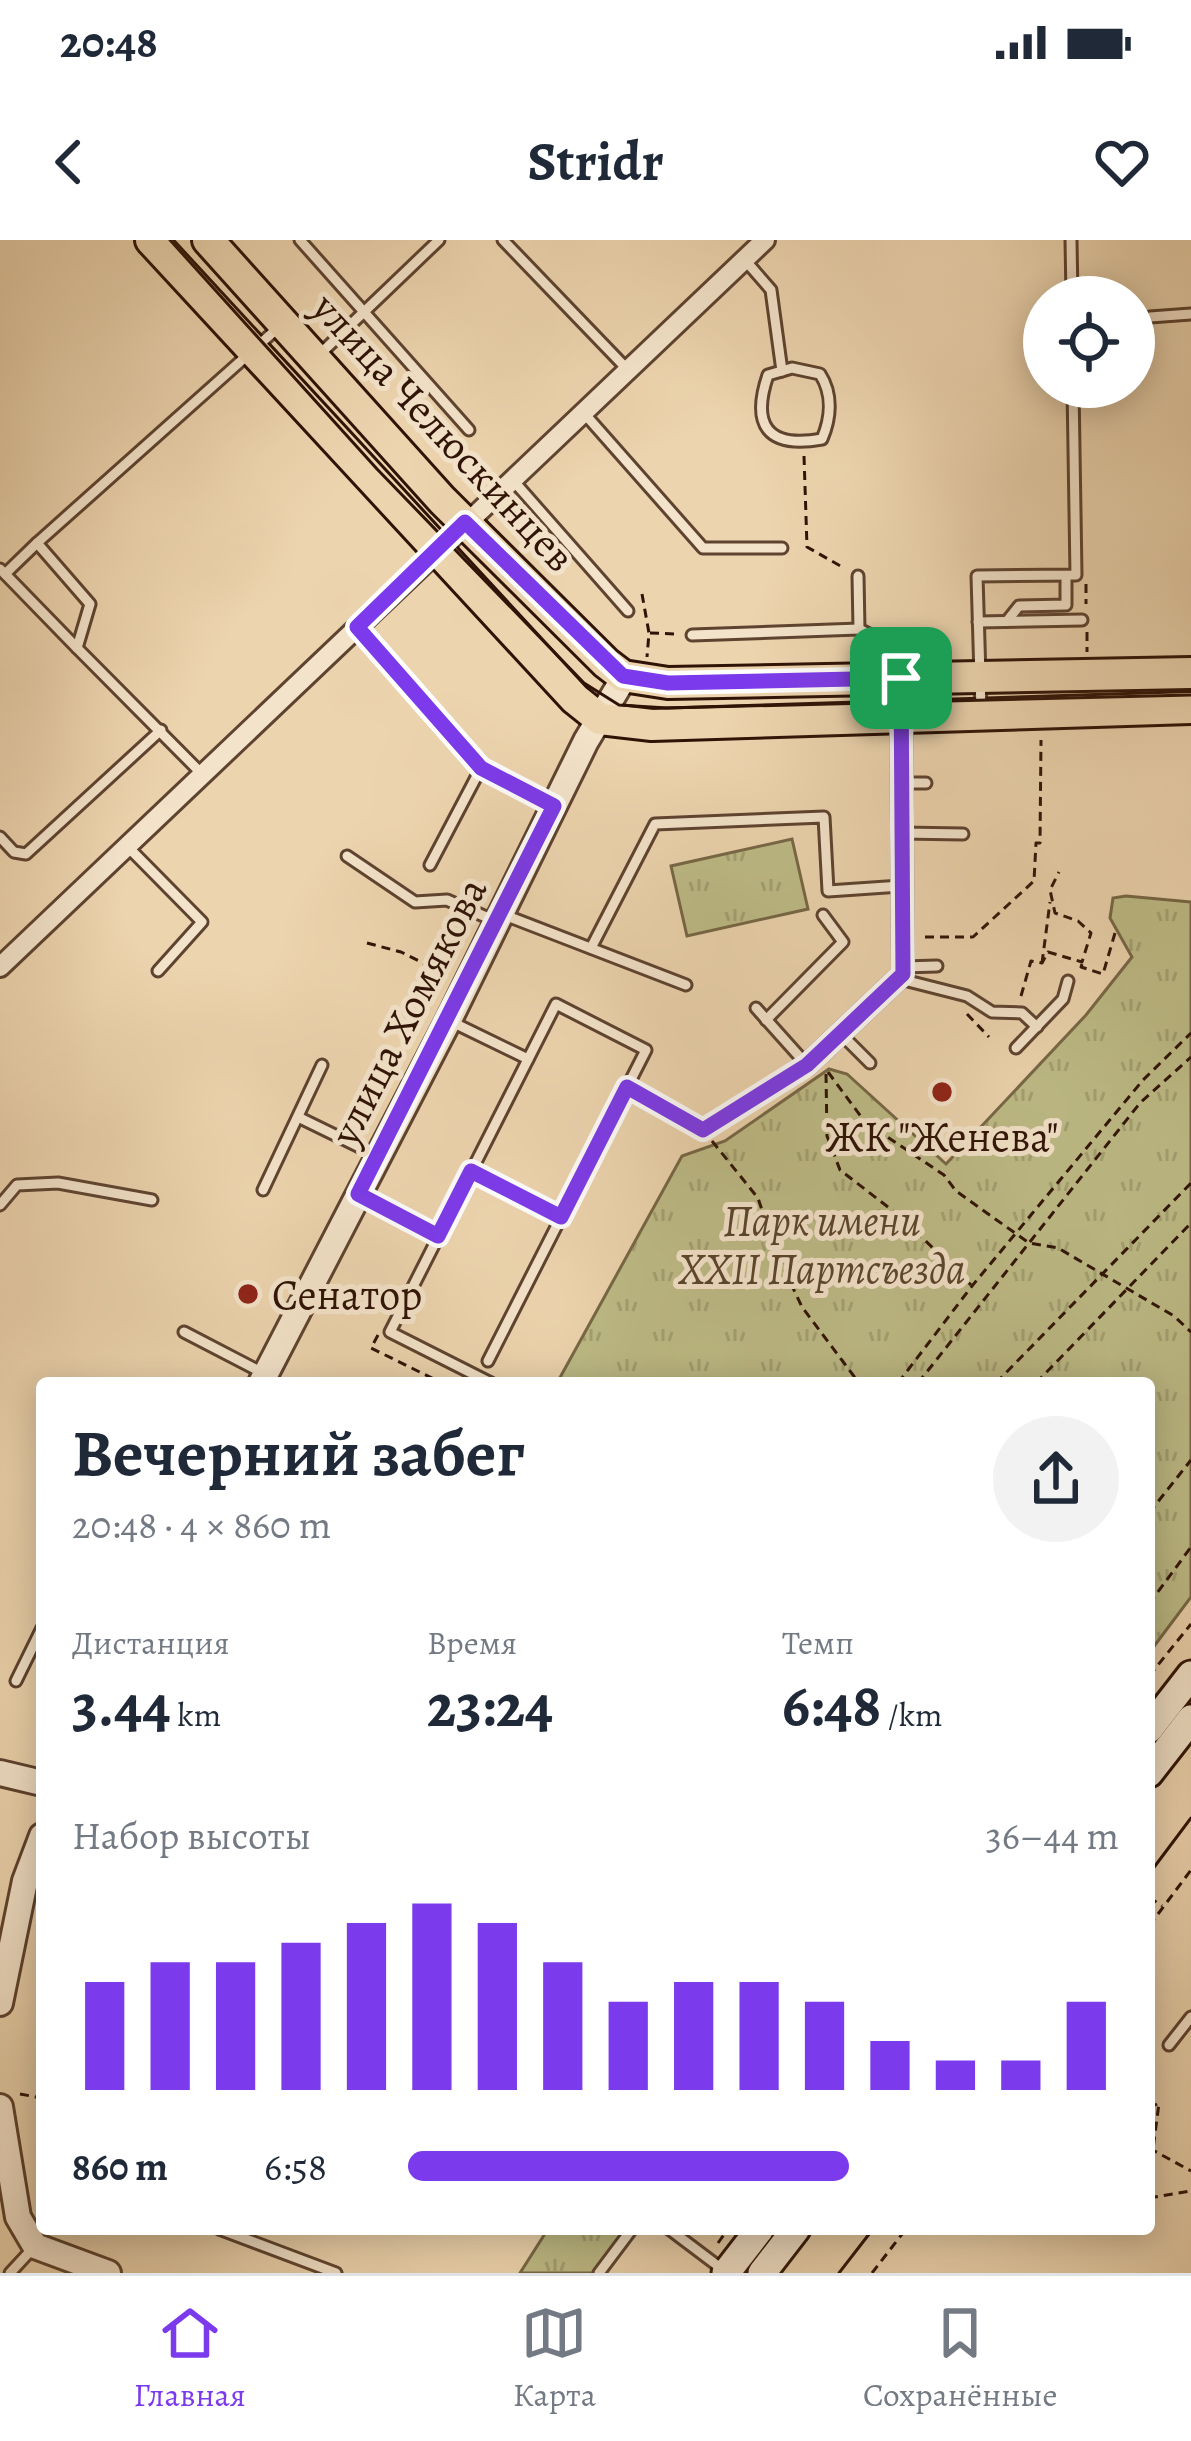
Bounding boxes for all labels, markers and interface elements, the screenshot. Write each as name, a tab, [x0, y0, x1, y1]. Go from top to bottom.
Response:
text: 20:48	[60, 11, 158, 73]
text: Stridr	[527, 125, 664, 199]
icon: back	[36, 129, 102, 195]
icon: heart	[1089, 129, 1155, 195]
map controls	[1023, 276, 1155, 408]
button: locate	[1023, 276, 1155, 408]
street label: улица Челюскинцев	[299, 279, 588, 584]
pin	[850, 627, 952, 729]
icon: arrive	[868, 645, 934, 711]
street label: улица Хомякова	[316, 867, 500, 1155]
marker: ЖК "Женева"	[929, 1079, 955, 1105]
place label: ЖК "Женева"	[825, 1108, 1059, 1165]
park label: Парк имени XXII Партсъезда	[678, 1192, 965, 1297]
place label: Сенатор	[272, 1266, 422, 1323]
marker: Сенатор	[235, 1281, 261, 1307]
text: Вечерний забег	[72, 1408, 525, 1498]
button: share	[993, 1416, 1119, 1542]
text: 20:48 · 4 × 860 m	[72, 1498, 331, 1551]
text: Дистанция	[72, 1620, 229, 1665]
text: Время	[427, 1620, 517, 1665]
text: Темп	[782, 1620, 854, 1665]
text: 3.44	[72, 1665, 171, 1747]
text: 23:24	[427, 1665, 553, 1747]
text: 6:48	[782, 1665, 881, 1747]
text: km	[171, 1692, 221, 1737]
text: /km	[881, 1692, 943, 1737]
text: Набор высоты	[72, 1809, 311, 1862]
text: 36–44 m	[986, 1809, 1119, 1862]
text: 860 m	[72, 2140, 168, 2193]
text: 6:58	[264, 2140, 327, 2193]
tab: Главная	[134, 2300, 246, 2417]
tab: Карта	[513, 2300, 596, 2417]
tab: Сохранённые	[863, 2300, 1058, 2417]

